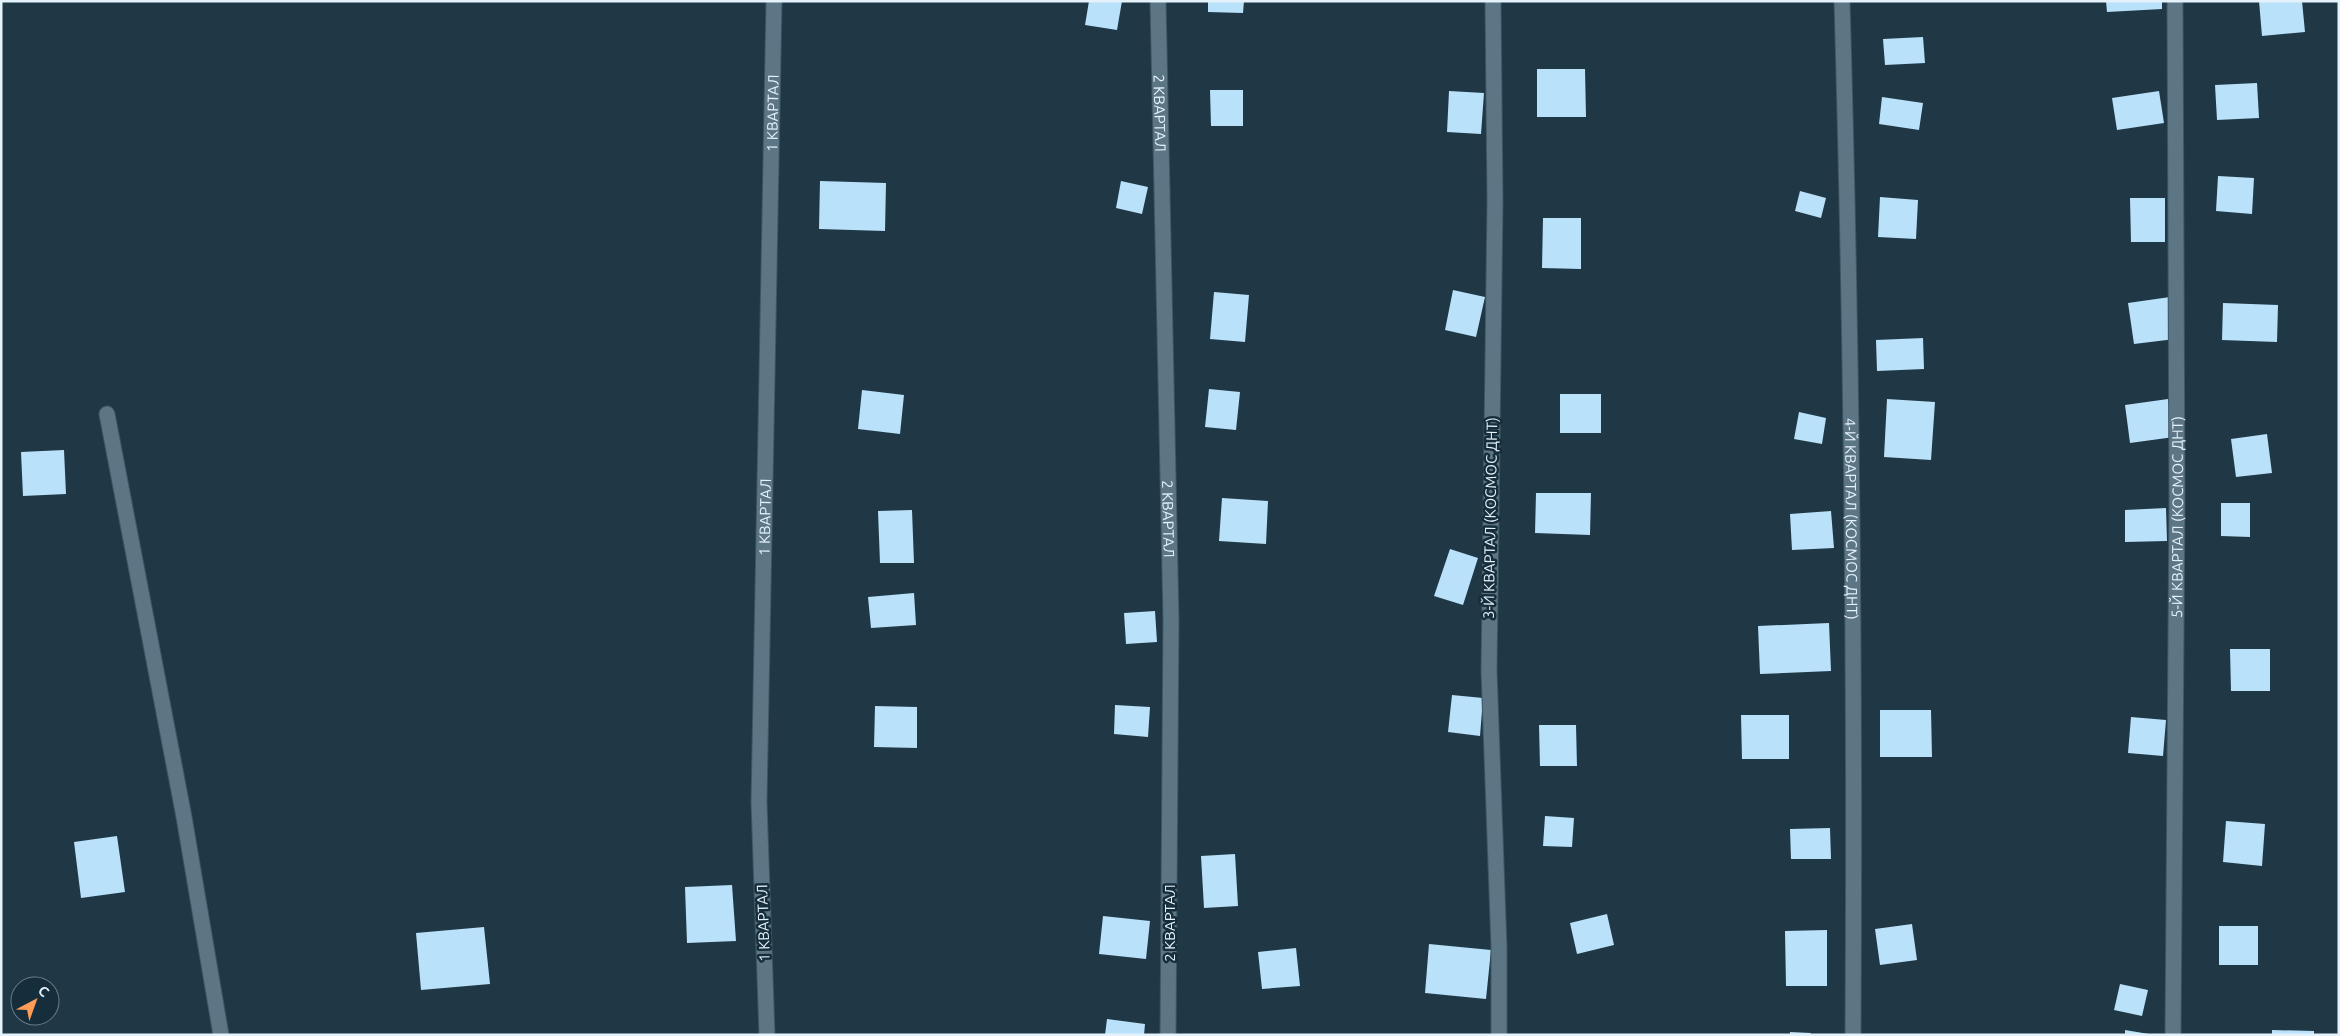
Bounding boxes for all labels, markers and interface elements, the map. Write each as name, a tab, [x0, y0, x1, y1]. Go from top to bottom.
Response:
street label: 1 КВАРТАЛ	[763, 74, 781, 152]
street label: 2 КВАРТАЛ	[1151, 74, 1170, 152]
street label: 5-Й КВАРТАЛ (КОСМОС ДНТ)	[2168, 416, 2186, 618]
street label: 3-Й КВАРТАЛ (КОСМОС ДНТ)	[1480, 417, 1500, 619]
street label: 4-Й КВАРТАЛ (КОСМОС ДНТ)	[1842, 418, 1861, 620]
street label: 1 КВАРТАЛ	[755, 478, 774, 556]
street label: 2 КВАРТАЛ	[1160, 480, 1178, 558]
street label: 1 КВАРТАЛ	[753, 884, 773, 962]
street label: 2 КВАРТАЛ	[1161, 884, 1178, 962]
north arrow	[10, 976, 60, 1026]
text: С	[35, 982, 52, 1000]

